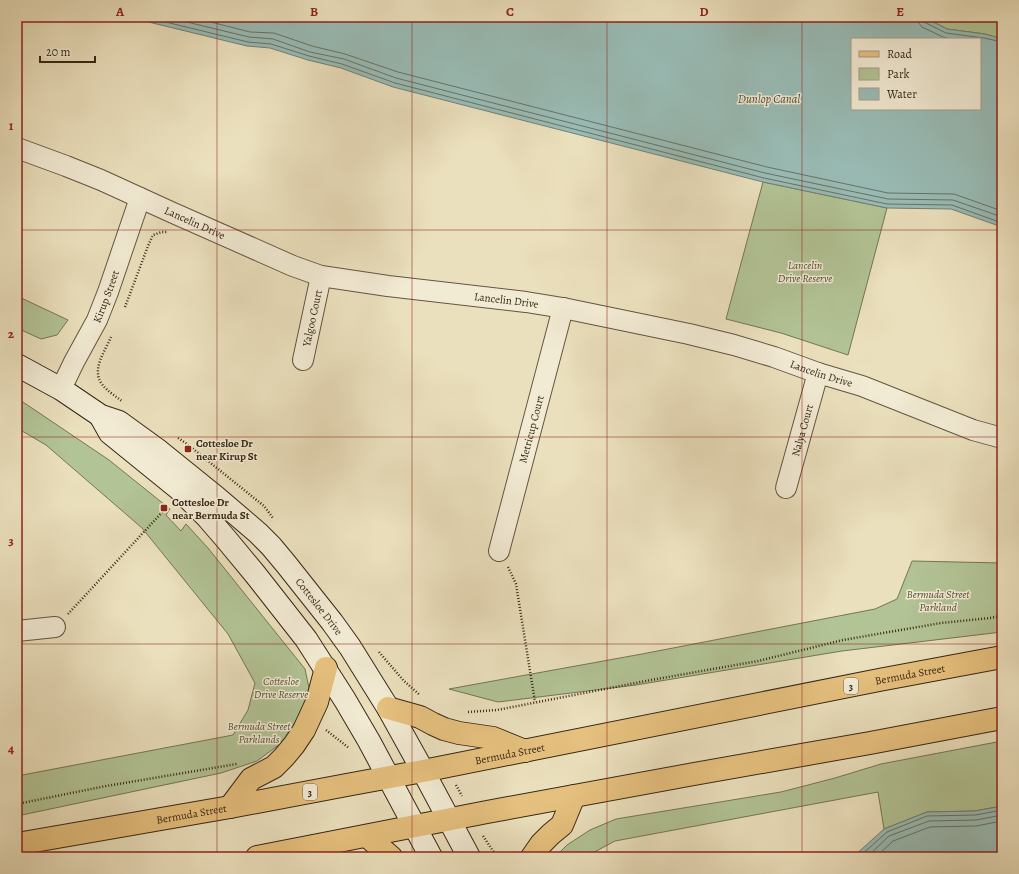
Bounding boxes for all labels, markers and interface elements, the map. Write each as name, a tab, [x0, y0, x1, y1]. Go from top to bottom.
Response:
text: A	[115, 3, 125, 20]
text: B	[310, 3, 318, 20]
text: C	[506, 3, 514, 20]
text: D	[699, 3, 709, 20]
text: E	[896, 3, 904, 20]
scale bar	[40, 38, 95, 64]
legend	[851, 38, 981, 110]
text: 20 m	[46, 44, 70, 60]
text: Road	[887, 46, 913, 62]
text: Park	[887, 66, 910, 82]
text: Water	[886, 86, 917, 102]
water label: Dunlop Canal	[738, 91, 800, 107]
text: 1	[9, 117, 14, 134]
street label: Lancelin Drive	[162, 203, 227, 243]
park label: Lancelin Drive Reserve	[778, 258, 832, 286]
street label: Kirup Street	[90, 268, 123, 325]
street label: Yalgoo Court	[299, 288, 326, 349]
street label: Lancelin Drive	[473, 289, 540, 312]
text: 2	[8, 325, 15, 342]
street label: Lancelin Drive	[788, 356, 854, 391]
street label: Metricup Court	[515, 393, 548, 465]
street label: Nalya Court	[788, 402, 817, 458]
place label: Cottesloe Dr near Kirup St	[196, 436, 258, 464]
marker: Cottesloe Dr near Kirup St	[183, 444, 193, 454]
place label: Cottesloe Dr near Bermuda St	[172, 495, 250, 523]
marker: Cottesloe Dr near Bermuda St	[159, 503, 169, 513]
text: 3	[8, 532, 14, 549]
street label: Cottesloe Drive	[292, 575, 346, 638]
park label: Bermuda Street Parkland	[907, 587, 970, 615]
street label: Bermuda Street	[874, 661, 947, 689]
park label: Cottesloe Drive Reserve	[254, 674, 308, 702]
road number: 3	[844, 678, 858, 694]
park label: Bermuda Street Parklands	[228, 719, 291, 747]
text: 4	[8, 740, 14, 757]
street label: Bermuda Street	[474, 740, 547, 768]
road number: 3	[303, 784, 317, 800]
street label: Bermuda Street	[155, 801, 228, 828]

